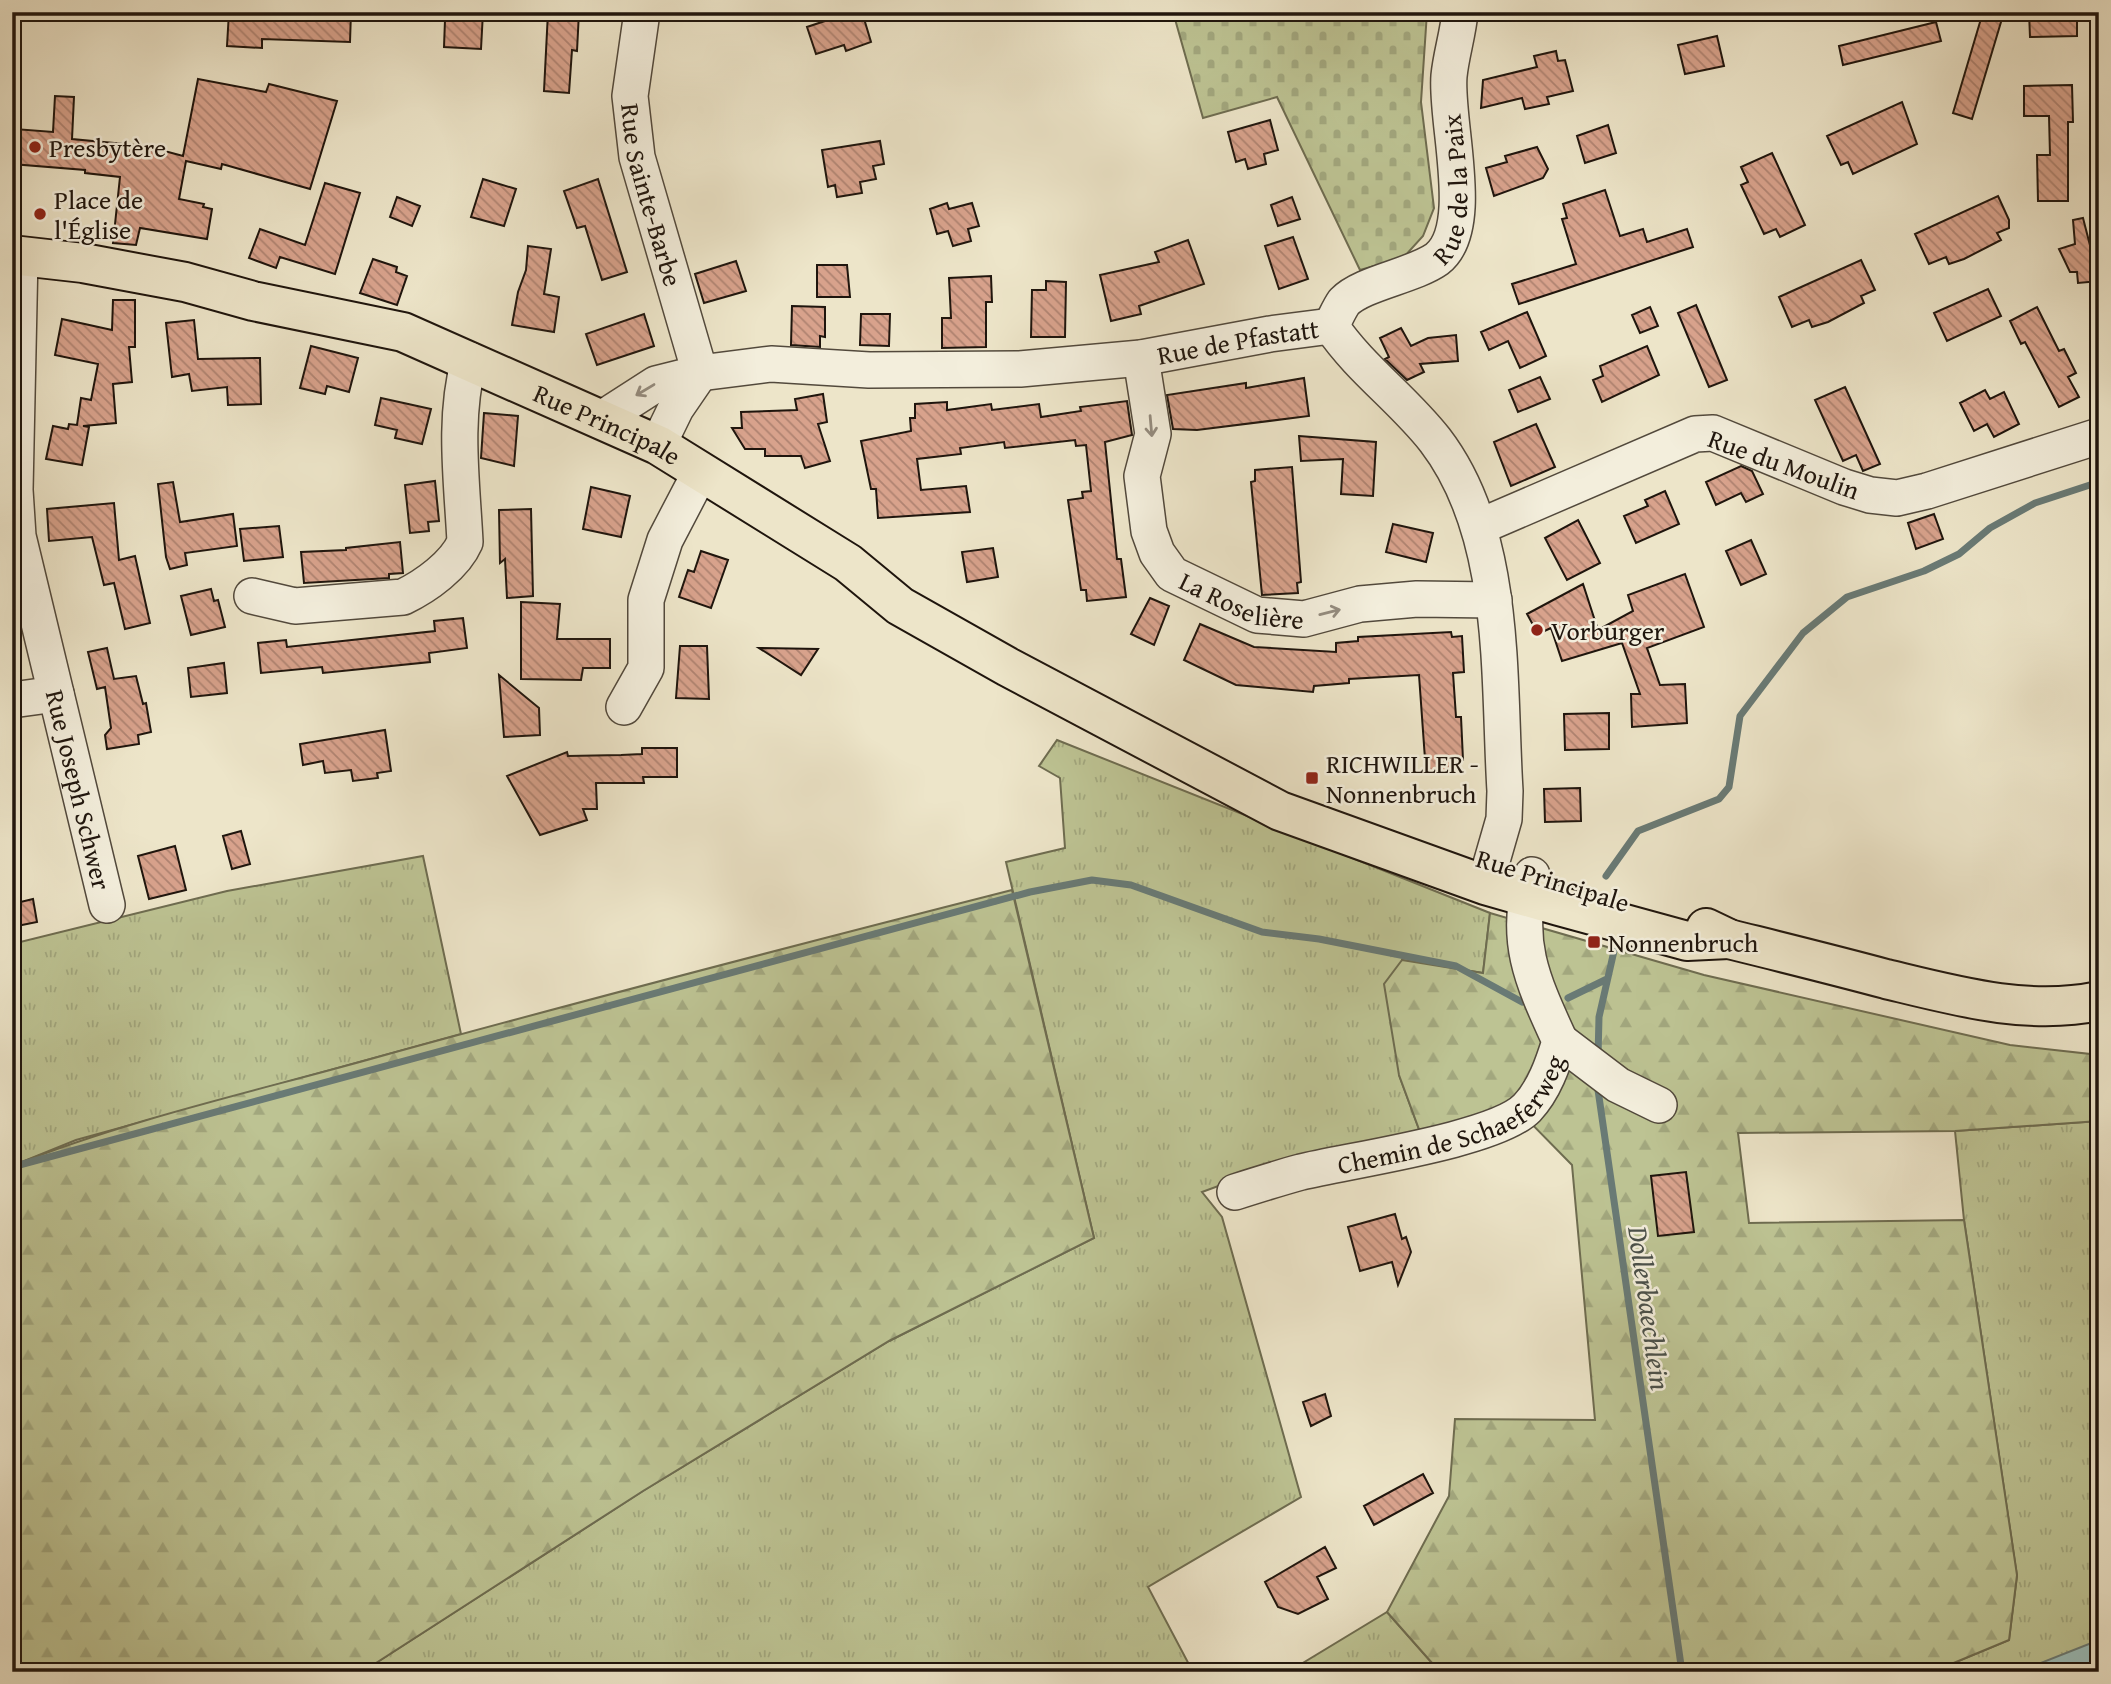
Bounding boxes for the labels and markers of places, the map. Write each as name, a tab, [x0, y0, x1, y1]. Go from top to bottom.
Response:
place label: Presbytère	[49, 128, 166, 167]
marker: Presbytère	[27, 139, 43, 155]
place label: Place de l'Église	[54, 180, 143, 249]
marker: Place de l'Église	[32, 206, 48, 222]
place label: Vorburger	[1551, 611, 1665, 650]
marker: Vorburger	[1529, 622, 1545, 638]
place label: RICHWILLER - Nonnenbruch	[1326, 744, 1479, 813]
marker: RICHWILLER - Nonnenbruch	[1304, 770, 1320, 786]
place label: Nonnenbruch	[1608, 923, 1759, 962]
marker: Nonnenbruch	[1586, 934, 1602, 950]

